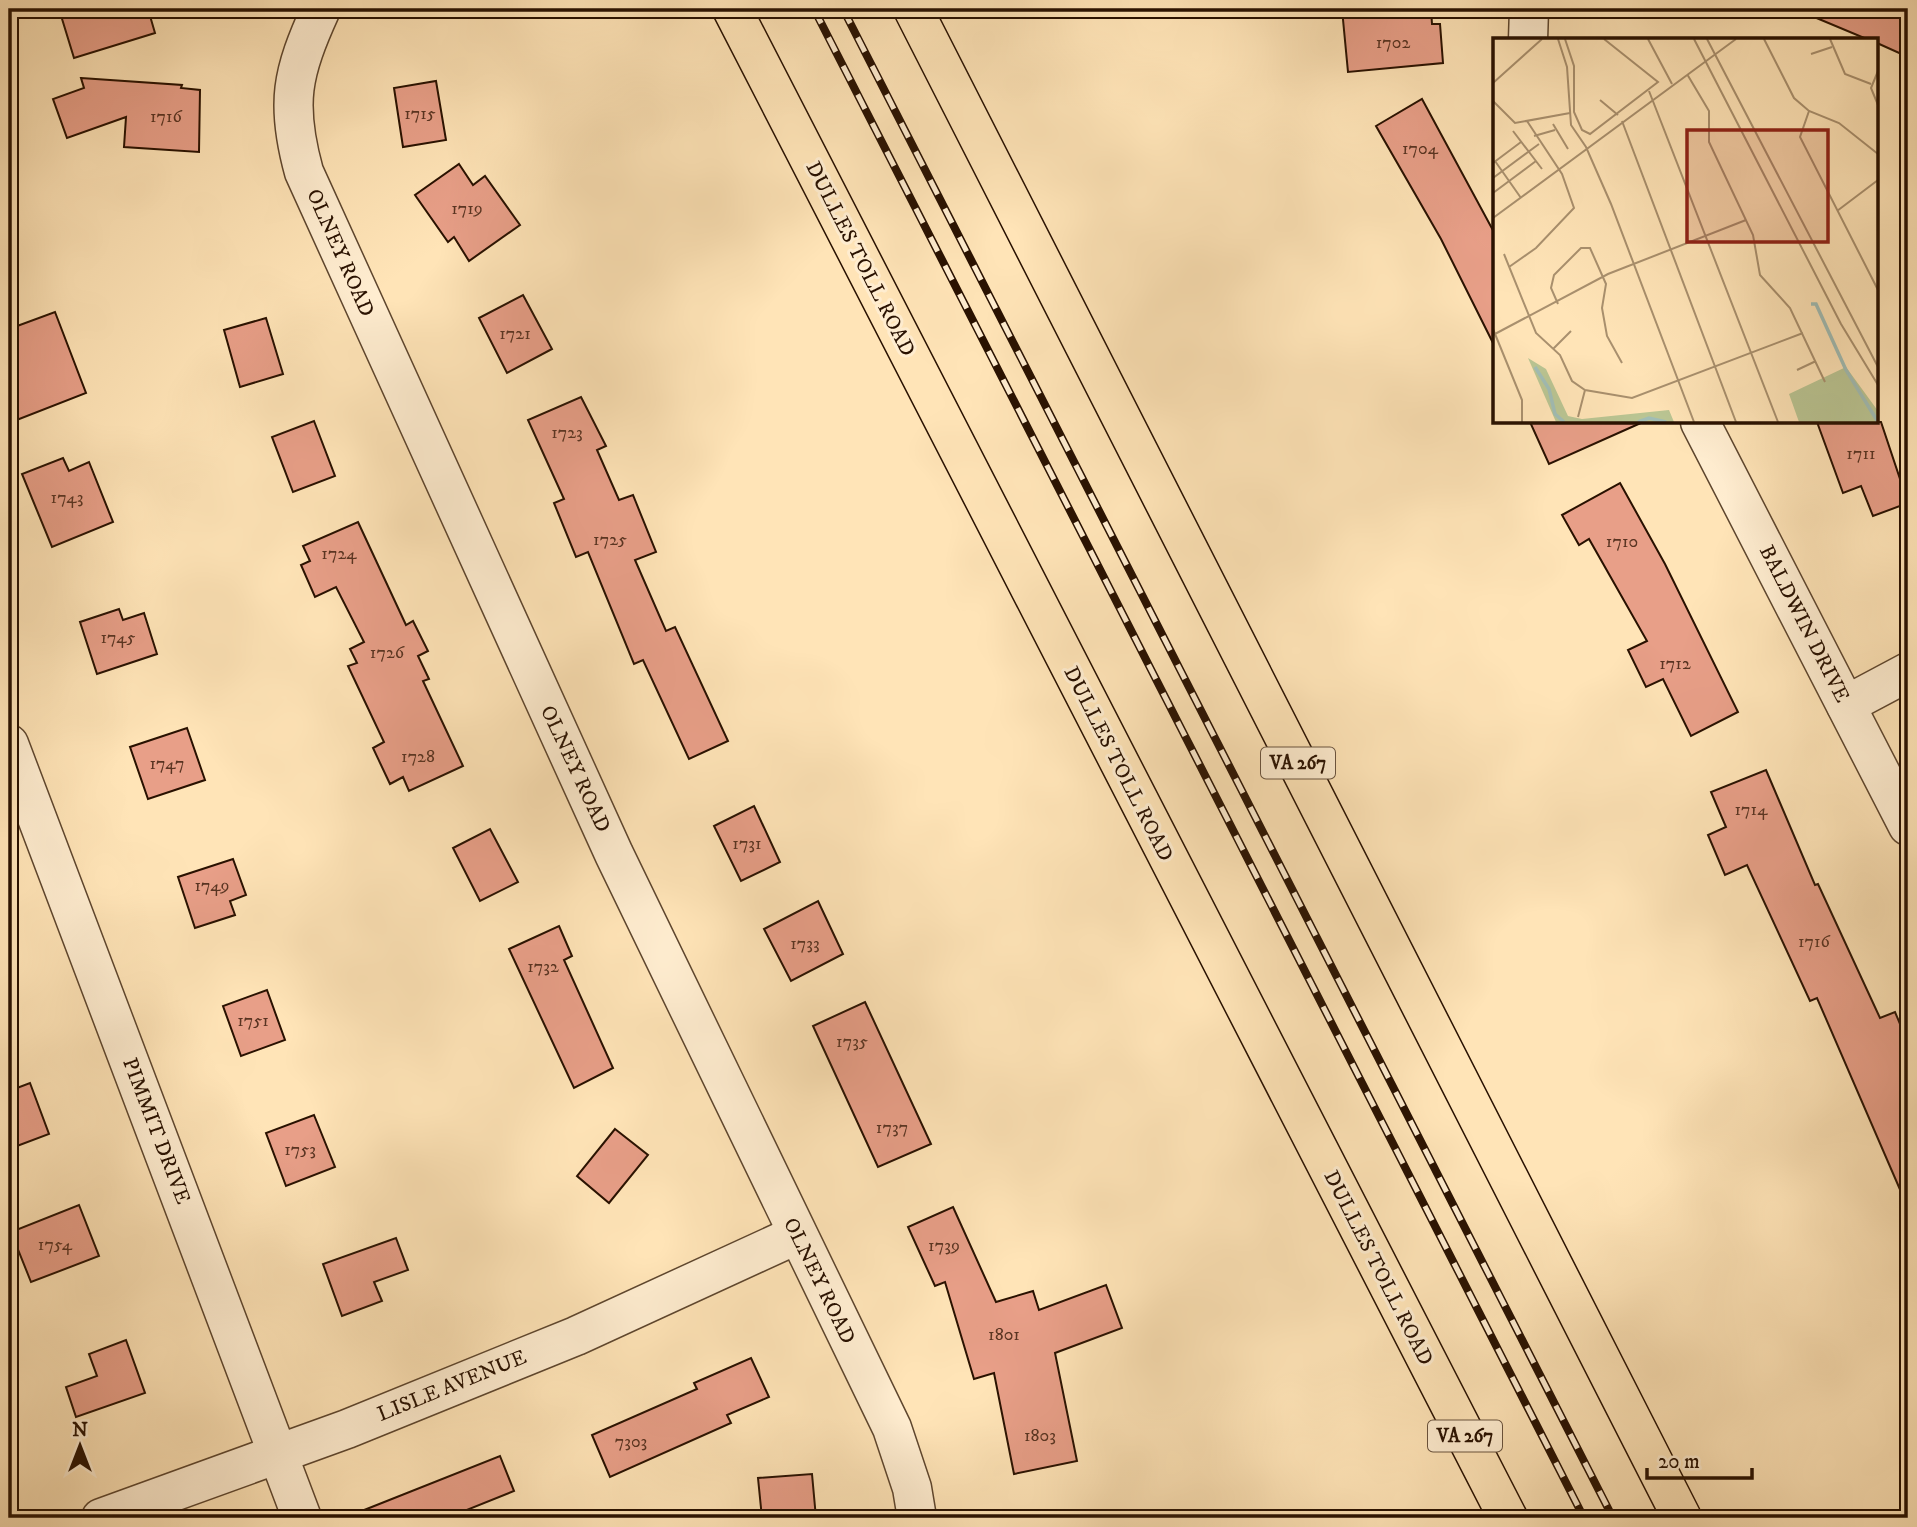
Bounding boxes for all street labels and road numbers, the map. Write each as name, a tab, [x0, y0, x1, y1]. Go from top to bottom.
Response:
street label: DULLES TOLL ROAD	[800, 157, 920, 361]
street label: OLNEY ROAD	[300, 185, 380, 321]
street label: BALDWIN DRIVE	[1753, 541, 1855, 707]
street label: DULLES TOLL ROAD	[1058, 662, 1178, 866]
street label: OLNEY ROAD	[534, 701, 616, 837]
road number: VA 267	[1261, 748, 1335, 778]
street label: PIMMIT DRIVE	[116, 1054, 196, 1208]
street label: DULLES TOLL ROAD	[1318, 1166, 1438, 1370]
street label: OLNEY ROAD	[777, 1214, 861, 1348]
street label: LISLE AVENUE	[374, 1344, 531, 1428]
road number: VA 267	[1428, 1420, 1502, 1452]

